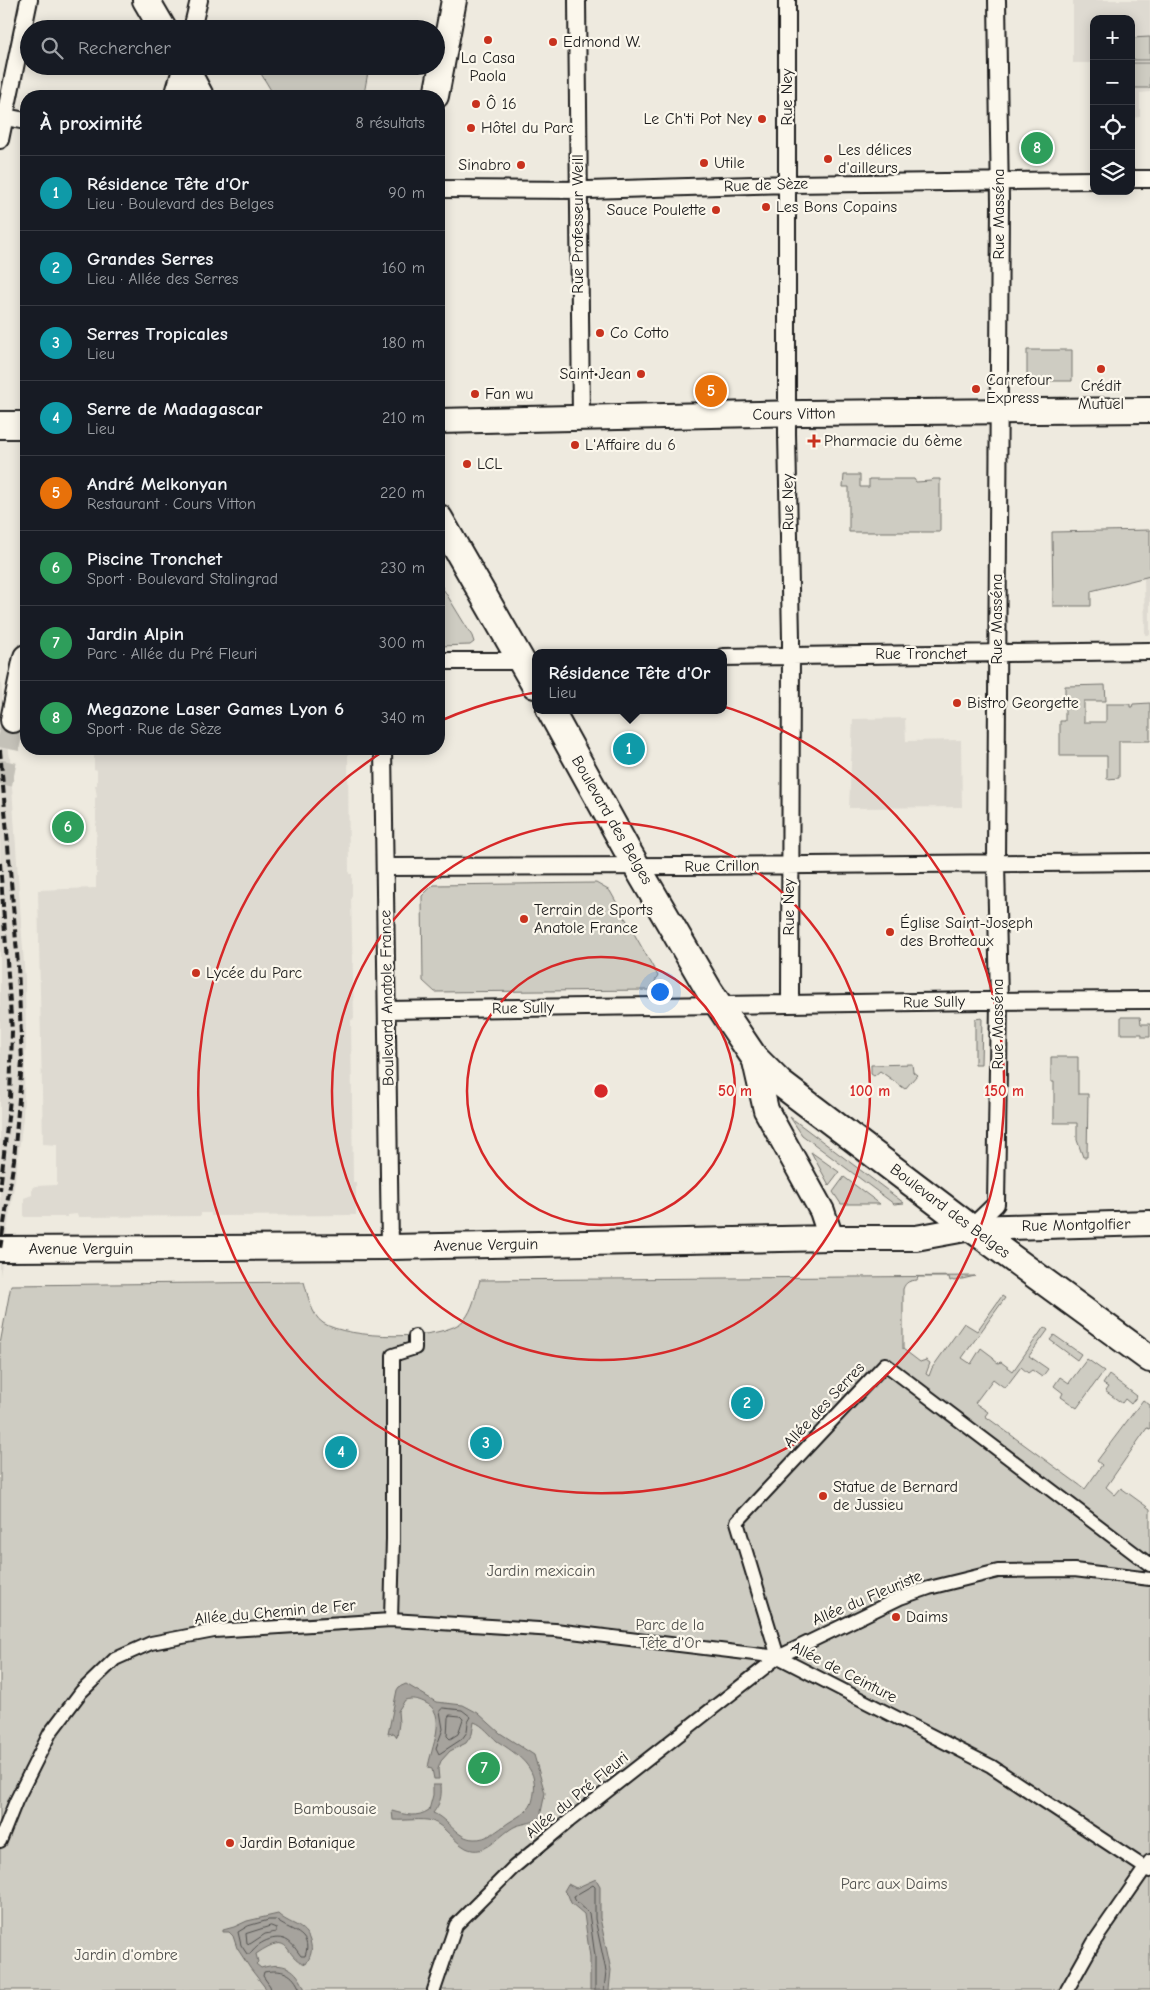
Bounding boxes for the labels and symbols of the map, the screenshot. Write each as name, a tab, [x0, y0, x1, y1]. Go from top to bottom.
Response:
place label: Edmond W.	[563, 33, 641, 51]
marker: La Casa Paola	[482, 34, 494, 46]
marker: Edmond W.	[547, 36, 559, 48]
place label: La Casa Paola	[461, 49, 515, 85]
street label: Rue Ney	[778, 68, 796, 125]
place label: Ô 16	[486, 94, 517, 113]
marker: Ô 16	[470, 98, 482, 110]
place label: Le Ch'ti Pot Ney	[644, 110, 753, 128]
marker: Le Ch'ti Pot Ney	[756, 113, 768, 125]
place label: Hôtel du Parc	[481, 119, 574, 137]
marker: Hôtel du Parc	[465, 122, 477, 134]
pin: 8	[1021, 129, 1053, 167]
place label: Les délices d'ailleurs	[838, 141, 912, 177]
marker: Les délices d'ailleurs	[822, 153, 834, 165]
street label: Rue Professeur Weill	[569, 154, 587, 294]
place label: Utile	[714, 154, 745, 172]
place label: Sinabro	[458, 156, 511, 174]
marker: Utile	[698, 157, 710, 169]
marker: Sinabro	[515, 159, 527, 171]
street label: Rue Masséna	[990, 168, 1008, 260]
street label: Rue de Sèze	[724, 175, 808, 195]
place label: Les Bons Copains	[776, 198, 897, 216]
place label: Sauce Poulette	[607, 201, 706, 219]
marker: Les Bons Copains	[760, 201, 772, 213]
marker: Sauce Poulette	[710, 204, 722, 216]
place label: Co Cotto	[610, 324, 669, 342]
marker: Co Cotto	[594, 327, 606, 339]
marker: Crédit Mutuel	[1095, 363, 1107, 375]
place label: Saint•Jean	[559, 365, 631, 383]
marker: Saint•Jean	[635, 368, 647, 380]
place label: Carrefour Express	[986, 371, 1052, 407]
pin: 5	[695, 372, 727, 410]
place label: Crédit Mutuel	[1078, 377, 1124, 413]
marker: Carrefour Express	[970, 383, 982, 395]
place label: Fan wu	[485, 385, 534, 403]
marker: Fan wu	[469, 388, 481, 400]
street label: Cours Vitton	[752, 404, 836, 424]
place label: Pharmacie du 6ème	[824, 432, 962, 450]
marker: Pharmacie du 6ème	[808, 435, 820, 447]
place label: L'Affaire du 6	[585, 436, 676, 454]
marker: L'Affaire du 6	[569, 439, 581, 451]
place label: LCL	[477, 455, 502, 473]
marker: LCL	[461, 458, 473, 470]
street label: Rue Ney	[778, 473, 797, 531]
street label: Rue Masséna	[988, 573, 1006, 665]
street label: Rue Tronchet	[875, 645, 967, 663]
place label: Bistro Georgette	[967, 694, 1079, 712]
marker: Bistro Georgette	[951, 697, 963, 709]
pin: 1	[613, 730, 645, 768]
street label: Boulevard des Belges	[568, 752, 656, 888]
pin: 6	[52, 808, 84, 846]
street label: Rue Crillon	[684, 856, 760, 876]
street label: Rue Ney	[780, 878, 798, 935]
place label: Terrain de Sports Anatole France	[534, 901, 653, 937]
street label: Boulevard Anatole France	[376, 910, 398, 1086]
marker: Terrain de Sports Anatole France	[518, 913, 530, 925]
place label: Église Saint-Joseph des Brotteaux	[900, 913, 1033, 950]
marker: Église Saint-Joseph des Brotteaux	[884, 926, 896, 938]
place label: Lycée du Parc	[206, 964, 302, 982]
marker: Lycée du Parc	[190, 967, 202, 979]
street label: Rue Masséna	[989, 978, 1007, 1070]
your location	[647, 979, 673, 1005]
street label: Rue Sully	[903, 992, 966, 1012]
street label: Rue Sully	[492, 998, 555, 1018]
centre of rings	[592, 1082, 610, 1100]
text: 50 m	[718, 1082, 752, 1100]
text: 100 m	[850, 1082, 890, 1100]
text: 150 m	[984, 1082, 1024, 1100]
street label: Boulevard des Belges	[886, 1160, 1014, 1262]
street label: Rue Montgolfier	[1021, 1215, 1131, 1235]
street label: Avenue Verguin	[433, 1235, 539, 1255]
street label: Avenue Verguin	[29, 1240, 133, 1258]
street label: Allée des Serres	[780, 1358, 868, 1451]
pin: 2	[731, 1384, 763, 1422]
pin: 3	[470, 1424, 502, 1462]
pin: 4	[325, 1433, 357, 1471]
place label: Statue de Bernard de Jussieu	[833, 1478, 958, 1514]
marker: Statue de Bernard de Jussieu	[817, 1490, 829, 1502]
park label: Jardin mexicain	[487, 1562, 595, 1580]
street label: Allée du Fleuriste	[809, 1567, 925, 1629]
street label: Allée du Chemin de Fer	[194, 1596, 357, 1628]
place label: Daims	[906, 1608, 948, 1626]
marker: Daims	[890, 1611, 902, 1623]
park label: Parc de la Tête d'Or	[635, 1616, 705, 1652]
street label: Allée de Ceinture	[788, 1637, 900, 1707]
street label: Allée du Pré Fleuri	[522, 1748, 632, 1842]
pin: 7	[468, 1749, 500, 1787]
park label: Bambousaie	[293, 1800, 377, 1818]
place label: Jardin Botanique	[240, 1834, 355, 1852]
marker: Jardin Botanique	[224, 1837, 236, 1849]
park label: Parc aux Daims	[841, 1875, 948, 1893]
park label: Jardin d'ombre	[74, 1946, 178, 1964]

